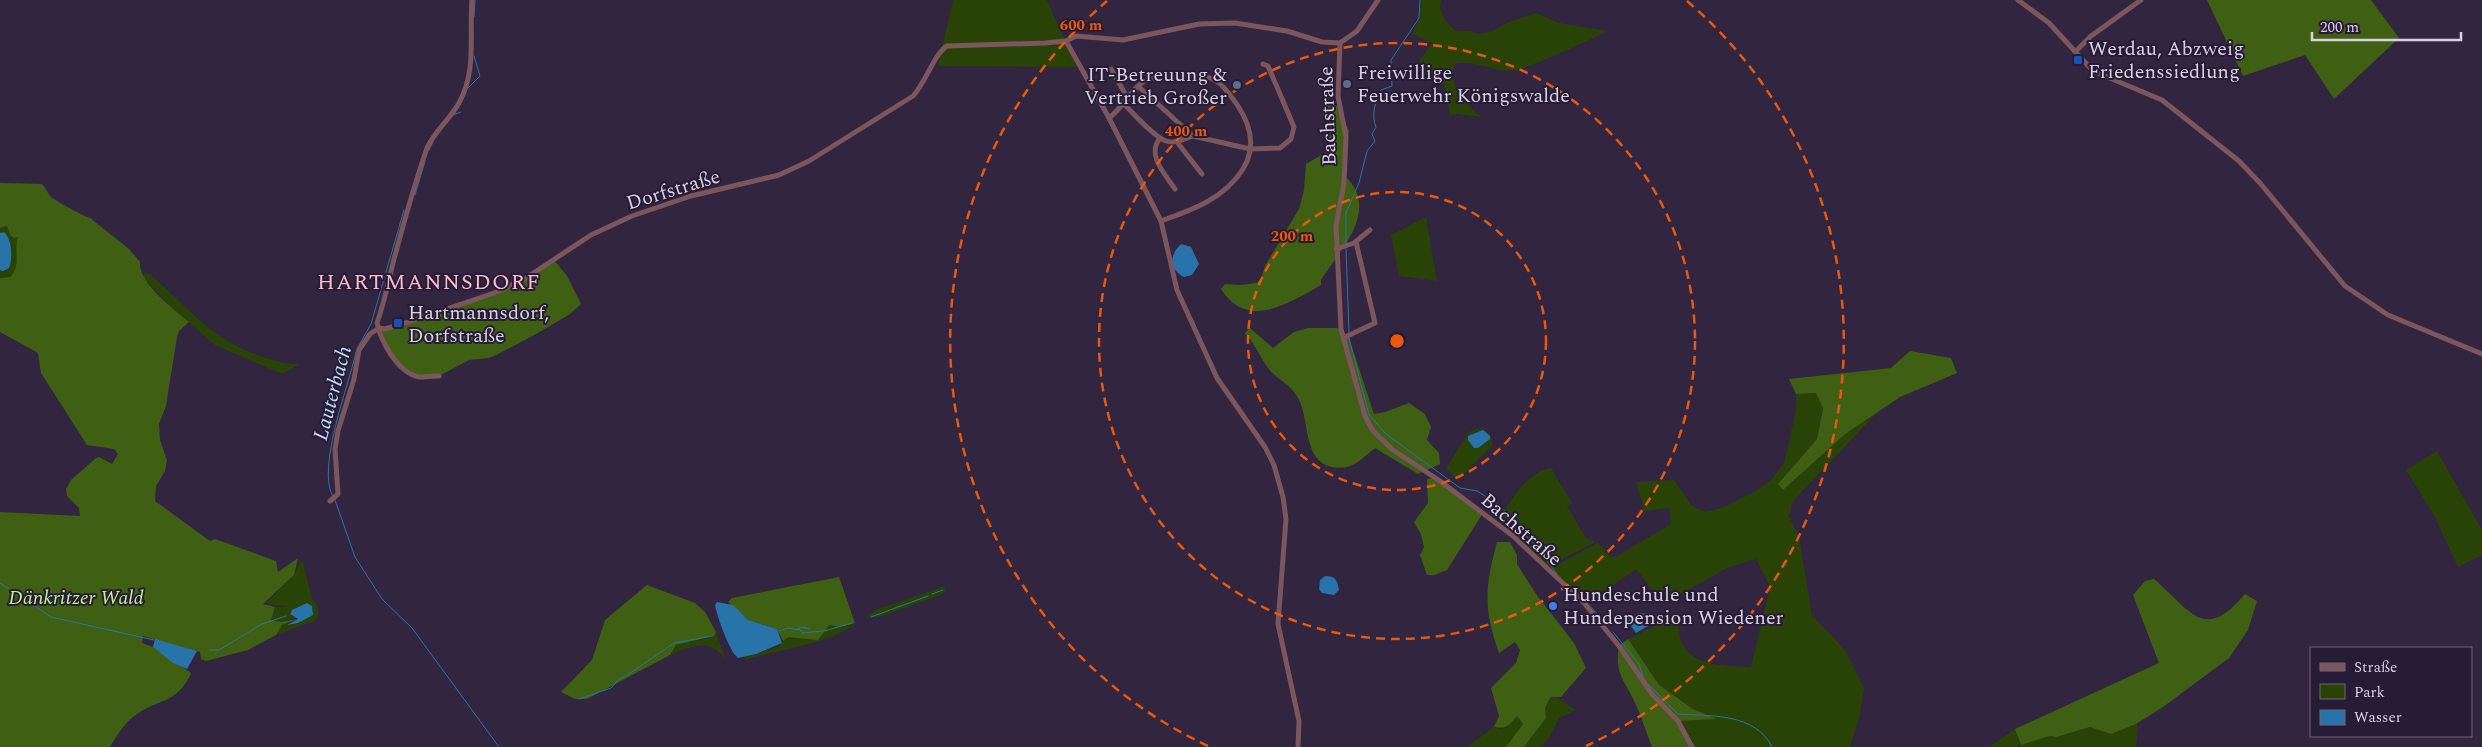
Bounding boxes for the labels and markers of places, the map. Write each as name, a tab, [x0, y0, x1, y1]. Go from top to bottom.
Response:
place label: Werdau, Abzweig Friedenssiedlung	[2088, 34, 2244, 87]
marker: Werdau, Abzweig Friedenssiedlung	[2072, 54, 2084, 66]
place label: Freiwillige Feuerwehr Königswalde	[1357, 58, 1570, 111]
place label: IT-Betreuung & Vertrieb Großer	[1084, 60, 1227, 113]
marker: Freiwillige Feuerwehr Königswalde	[1341, 78, 1353, 90]
marker: IT-Betreuung & Vertrieb Großer	[1231, 79, 1243, 91]
place label: Hartmannsdorf, Dorfstraße	[408, 298, 549, 351]
marker: Hartmannsdorf, Dorfstraße	[392, 317, 404, 329]
centre of rings	[1388, 332, 1406, 350]
place label: Hundeschule und Hundepension Wiedener	[1563, 580, 1784, 633]
marker: Hundeschule und Hundepension Wiedener	[1547, 600, 1559, 612]

